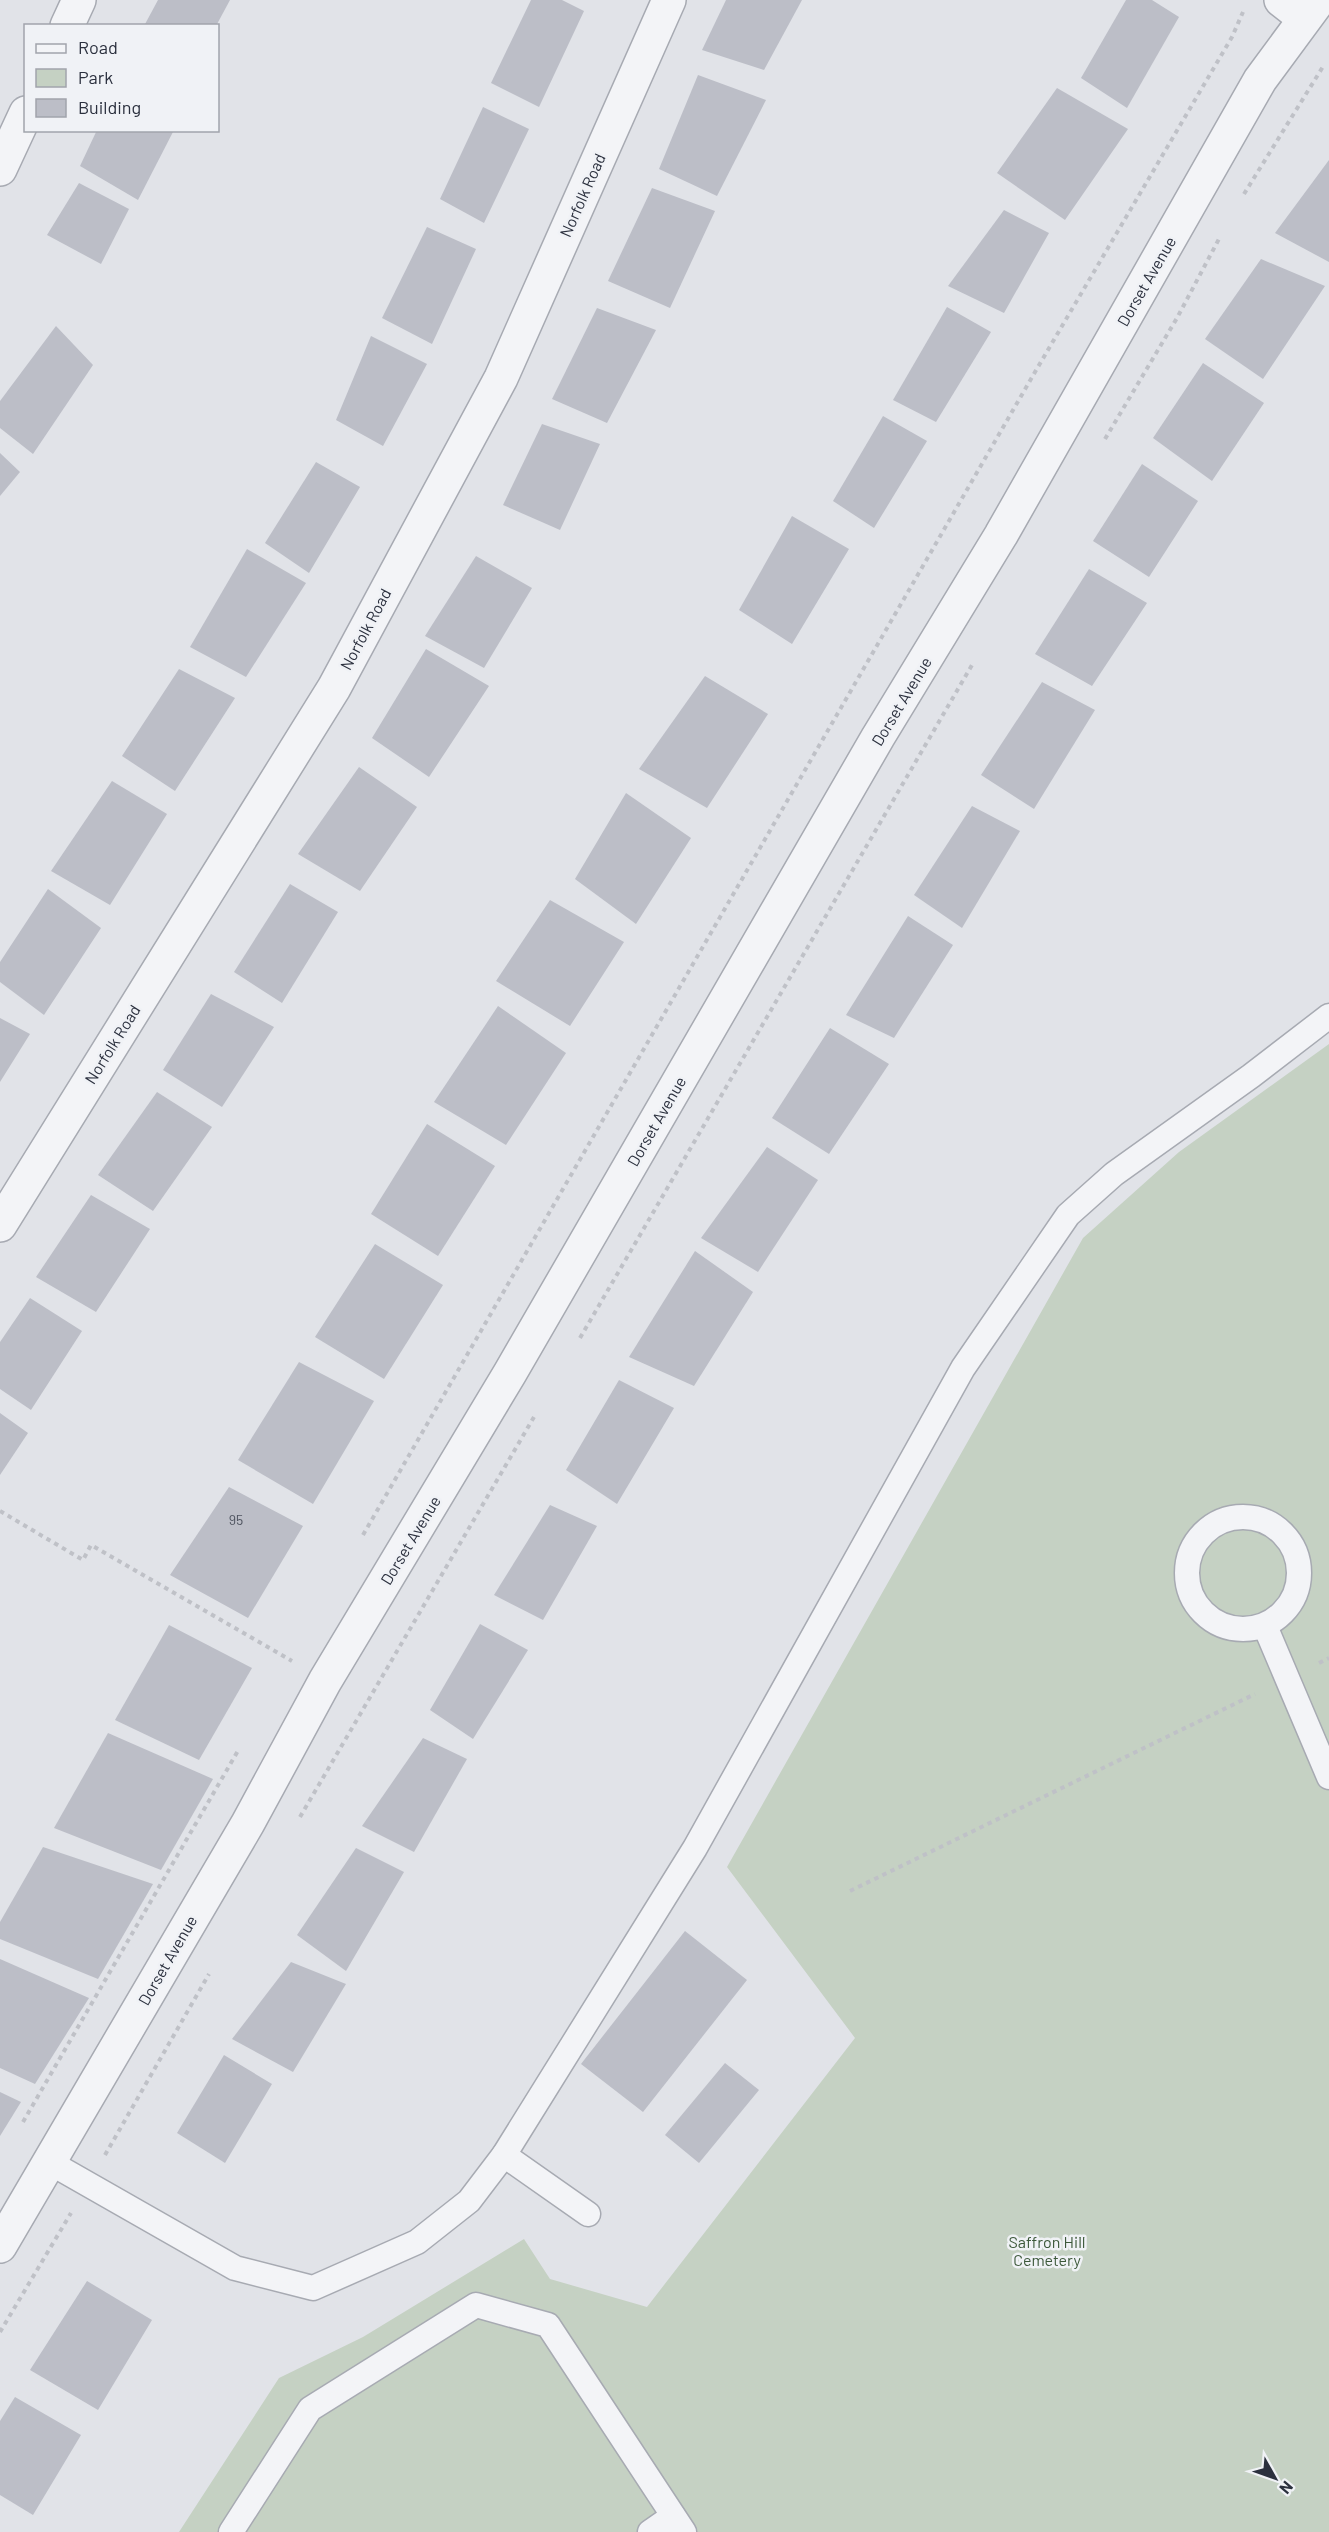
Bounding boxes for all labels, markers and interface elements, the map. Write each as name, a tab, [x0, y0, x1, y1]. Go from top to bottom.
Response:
legend	[24, 24, 219, 132]
text: Road	[78, 36, 118, 58]
text: Park	[78, 66, 113, 88]
text: Building	[78, 96, 141, 118]
street label: Norfolk Road	[555, 150, 609, 240]
street label: Dorset Avenue	[1113, 233, 1179, 329]
street label: Norfolk Road	[336, 585, 394, 673]
street label: Dorset Avenue	[867, 653, 935, 749]
street label: Norfolk Road	[80, 1001, 144, 1087]
street label: Dorset Avenue	[623, 1073, 689, 1169]
street label: Dorset Avenue	[376, 1492, 444, 1588]
house number: 95	[229, 1511, 243, 1528]
street label: Dorset Avenue	[134, 1912, 200, 2008]
park label: Saffron Hill Cemetery	[1008, 2232, 1086, 2269]
north arrow	[1245, 2448, 1305, 2508]
text: N	[1276, 2478, 1298, 2498]

